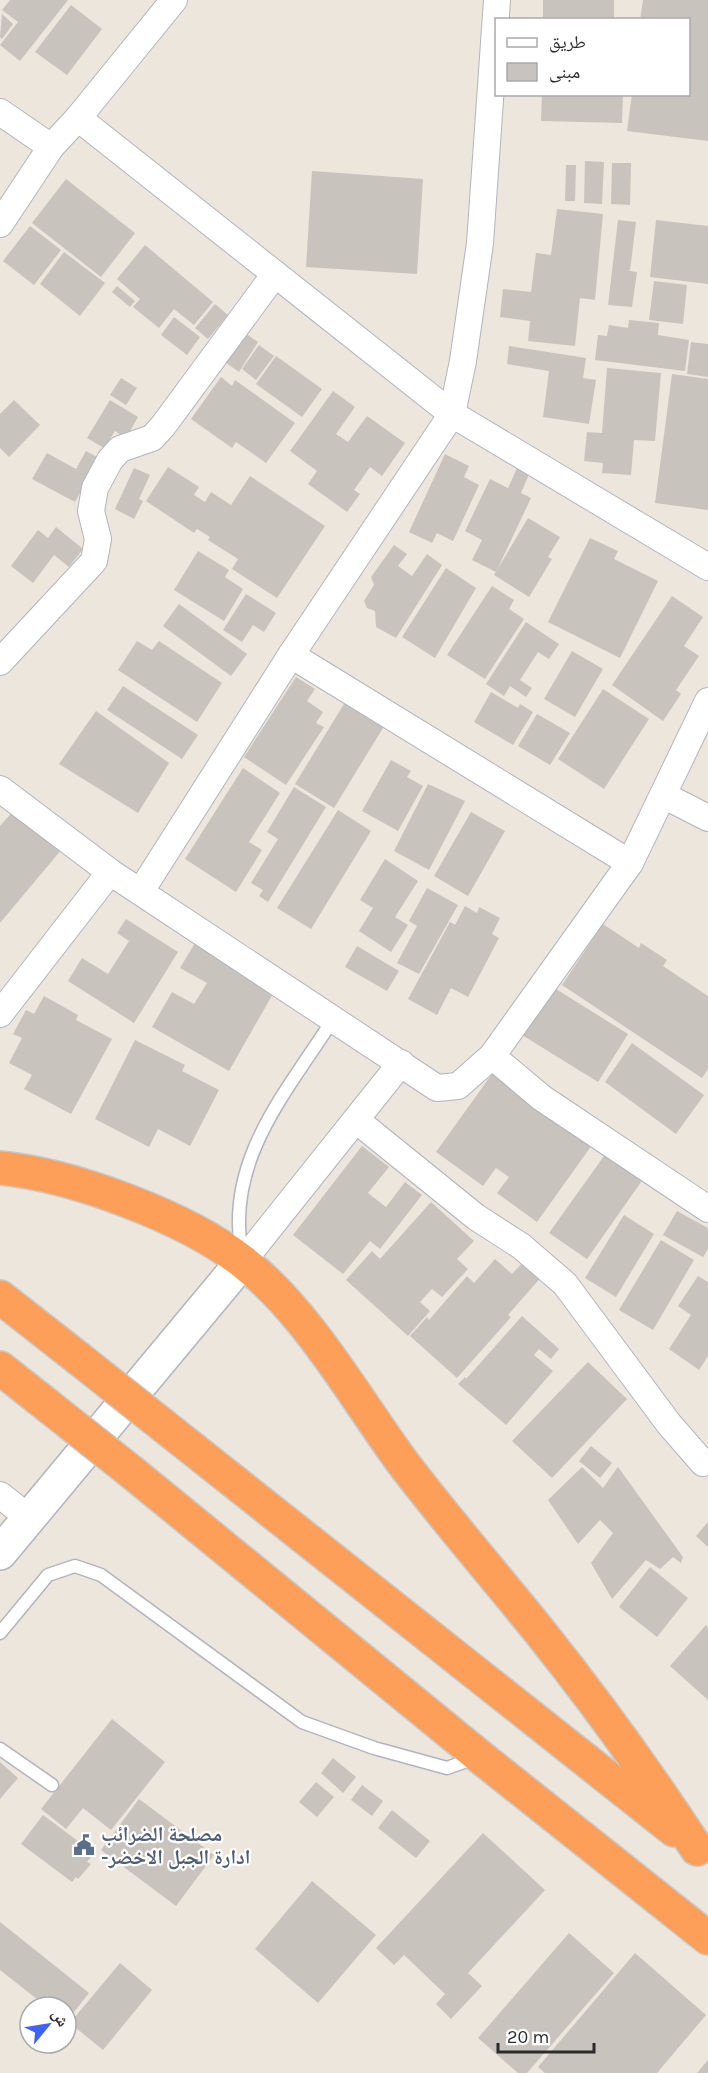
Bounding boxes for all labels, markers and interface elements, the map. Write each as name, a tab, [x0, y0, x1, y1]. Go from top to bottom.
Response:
legend	[495, 18, 690, 96]
text: طريق	[549, 31, 586, 53]
text: مبنى	[549, 61, 580, 83]
place label: مصلحة الضرائب -ادارة الجبل الاخضر	[101, 1823, 250, 1870]
public building icon: مصلحة الضرائب -ادارة الجبل الاخضر	[72, 1833, 96, 1857]
north arrow	[18, 1995, 78, 2055]
text: ش	[48, 2006, 73, 2030]
scale bar	[498, 2016, 594, 2054]
text: 20 m	[507, 2026, 549, 2048]

